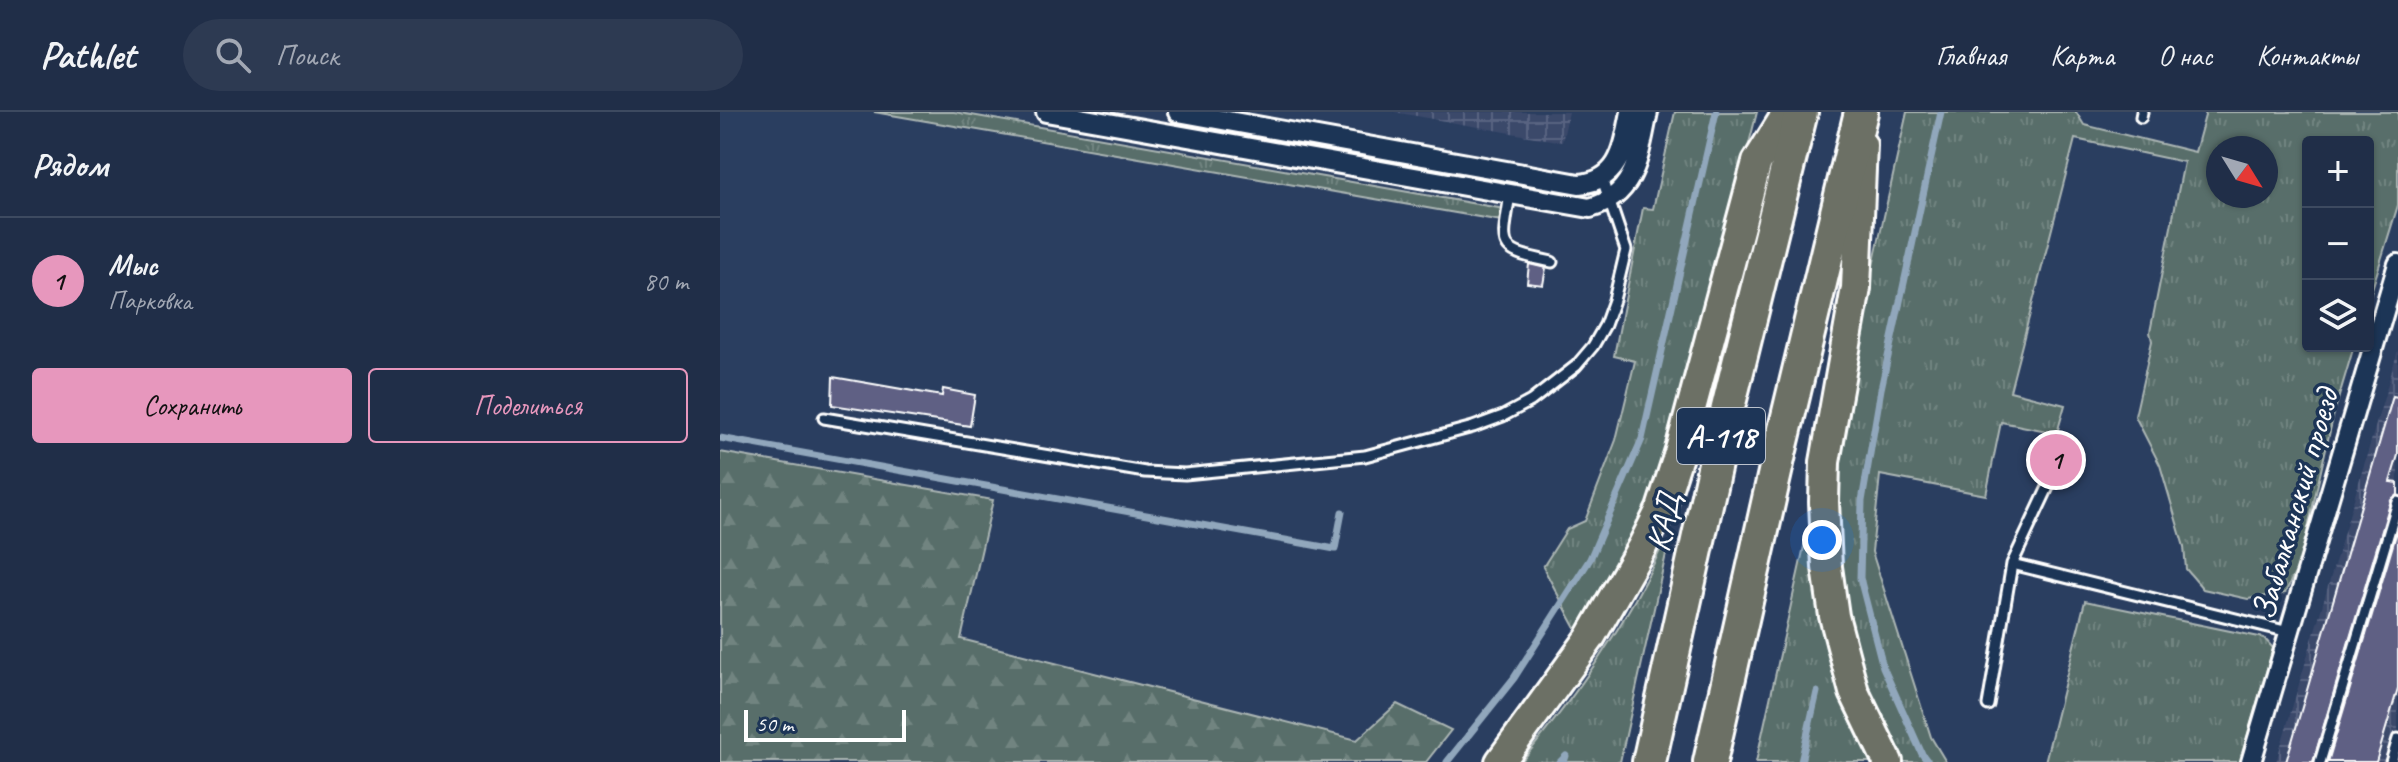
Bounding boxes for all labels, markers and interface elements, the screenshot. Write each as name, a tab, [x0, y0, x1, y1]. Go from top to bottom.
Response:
search box	[183, 19, 743, 91]
text: Pathlet	[40, 32, 135, 79]
icon: search	[211, 33, 255, 77]
text: Поиск	[275, 36, 339, 74]
text: Главная	[1936, 38, 2006, 73]
text: Карта	[2050, 38, 2114, 73]
text: О нас	[2158, 38, 2212, 73]
text: Контакты	[2256, 38, 2358, 73]
north arrow	[2206, 136, 2278, 208]
map controls	[2302, 136, 2374, 352]
button: +	[2302, 136, 2374, 208]
text: Рядом	[32, 143, 108, 186]
button: −	[2302, 208, 2374, 280]
text: Мыс	[108, 246, 157, 284]
text: 1	[52, 265, 64, 298]
text: 80 m	[644, 265, 688, 298]
button: layers	[2302, 280, 2374, 352]
text: Парковка	[108, 284, 192, 317]
button: Сохранить	[32, 368, 352, 443]
button: Поделиться	[368, 368, 688, 443]
street label: Забалканский проезд	[2241, 381, 2349, 624]
road number: А-118	[1677, 408, 1765, 464]
pin: 1	[2030, 430, 2082, 490]
street label: КАД	[1636, 486, 1692, 556]
your location	[1802, 520, 1842, 560]
scale bar	[744, 706, 906, 742]
text: 50 m	[756, 710, 793, 738]

